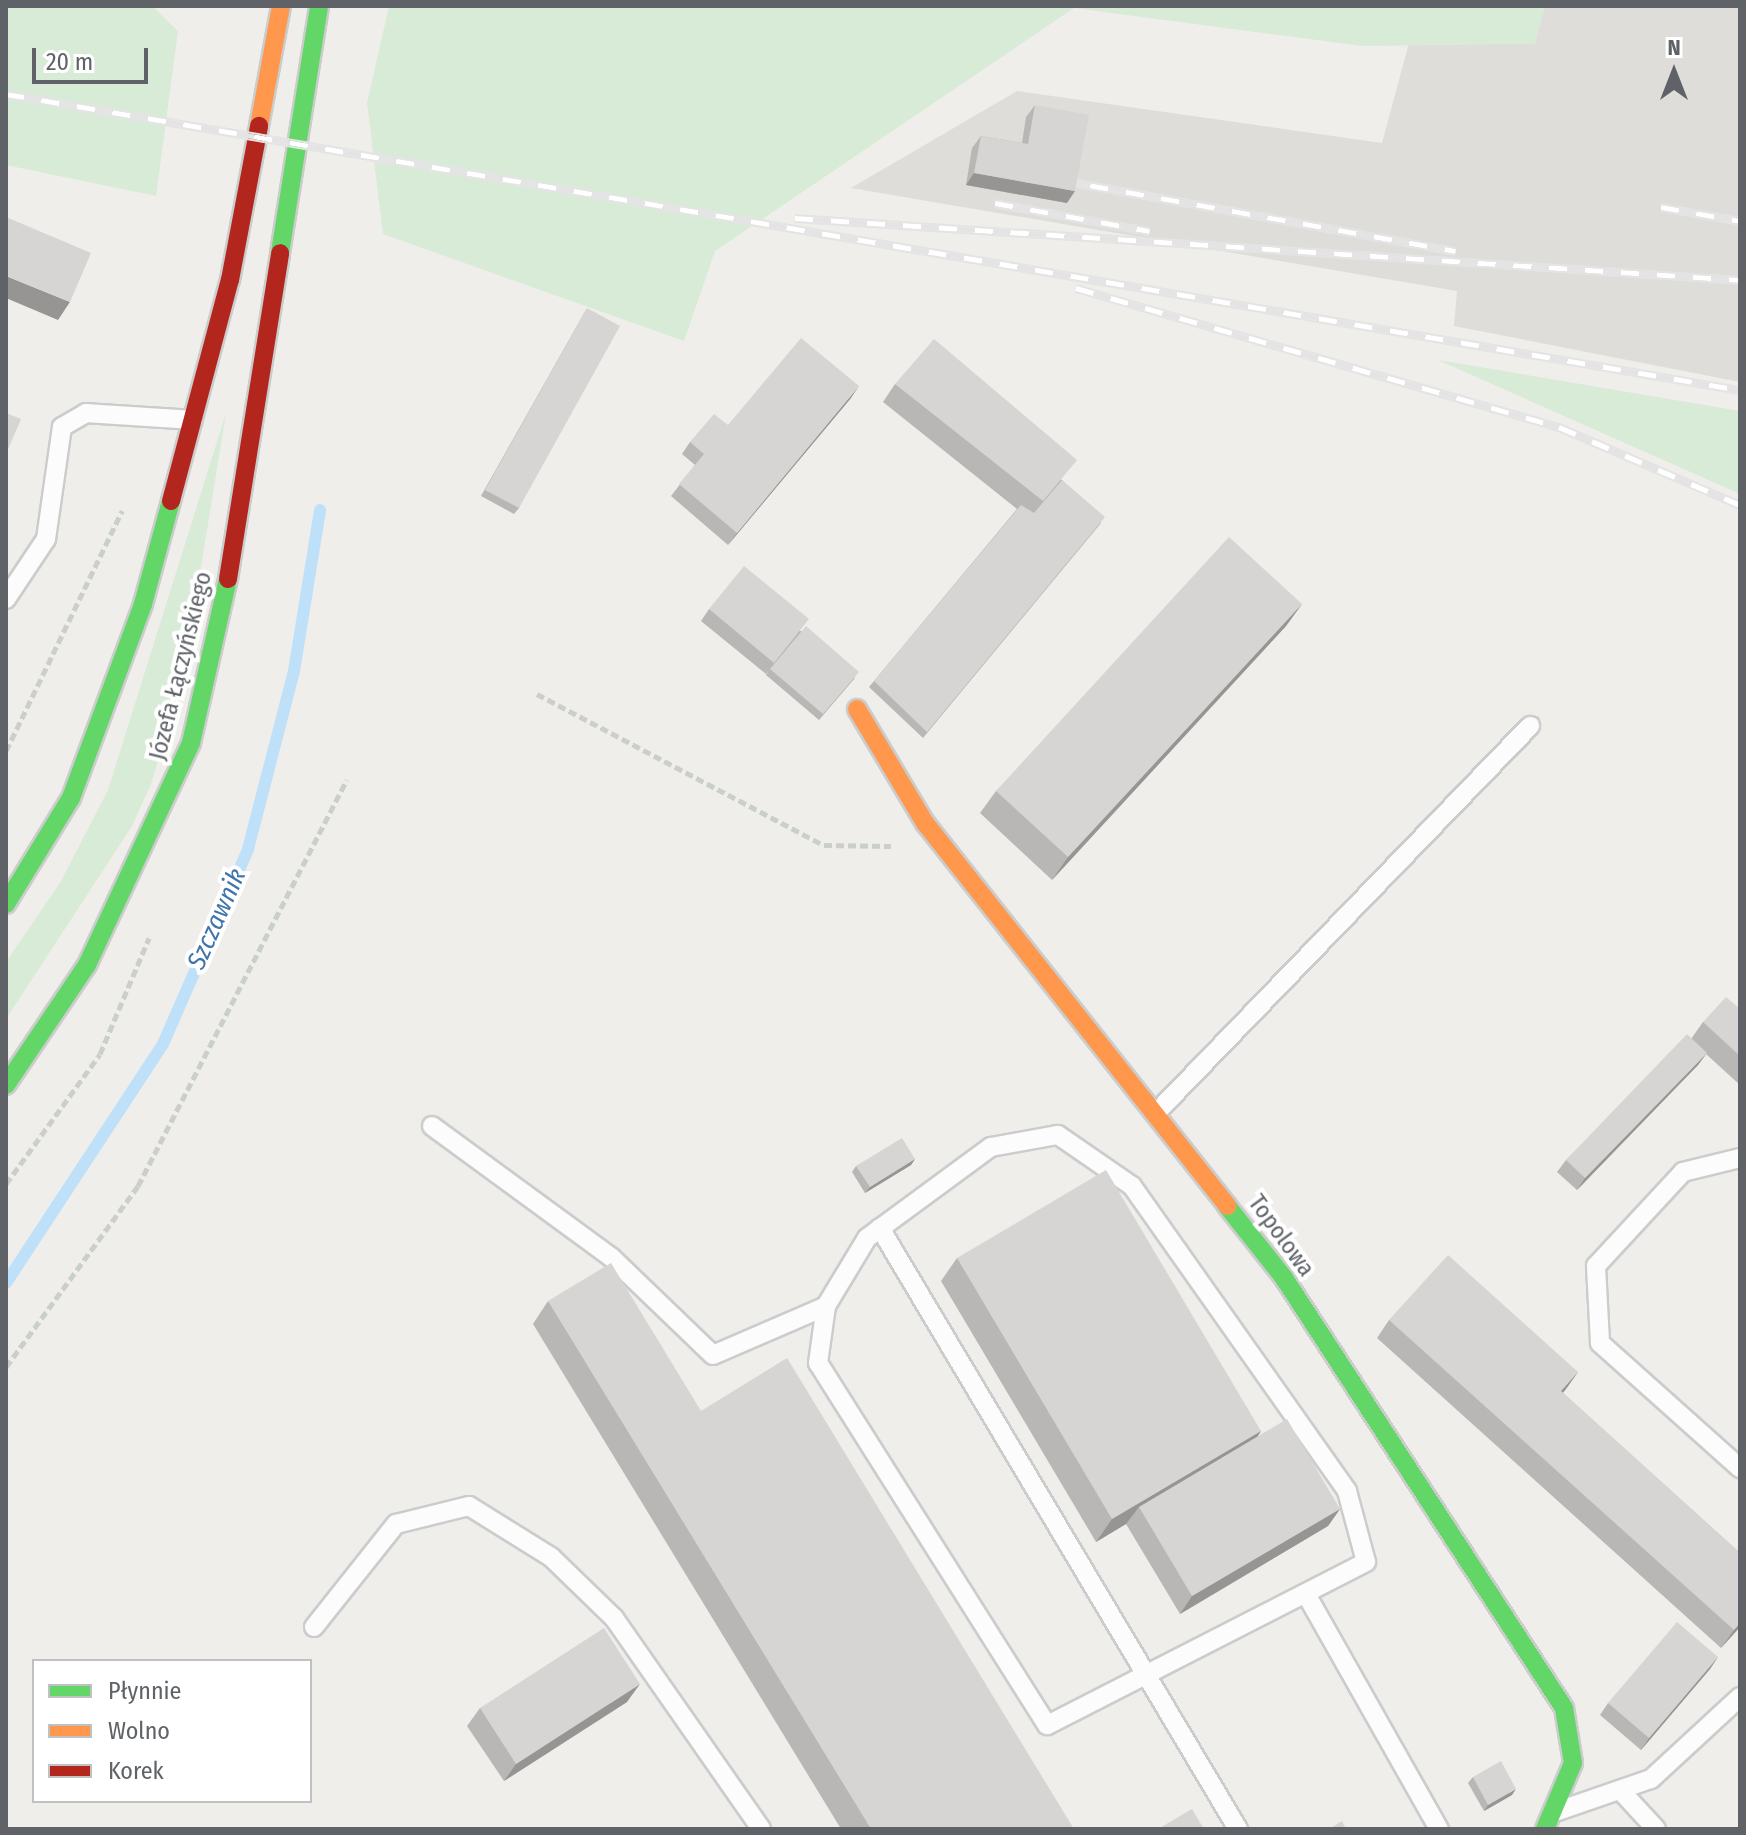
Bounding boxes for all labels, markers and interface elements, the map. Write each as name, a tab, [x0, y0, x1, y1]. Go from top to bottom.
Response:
scale bar	[36, 32, 152, 82]
north arrow	[1634, 32, 1714, 112]
text: N	[1667, 34, 1681, 61]
text: 20 m	[46, 48, 93, 76]
street label: Józefa Łączyńskiego	[144, 569, 218, 763]
water label: Szczawnik	[181, 864, 253, 974]
street label: Topolowa	[1242, 1190, 1320, 1282]
legend	[32, 1659, 312, 1803]
text: Płynnie	[108, 1677, 181, 1705]
text: Wolno	[108, 1717, 170, 1745]
text: Korek	[108, 1757, 164, 1785]

